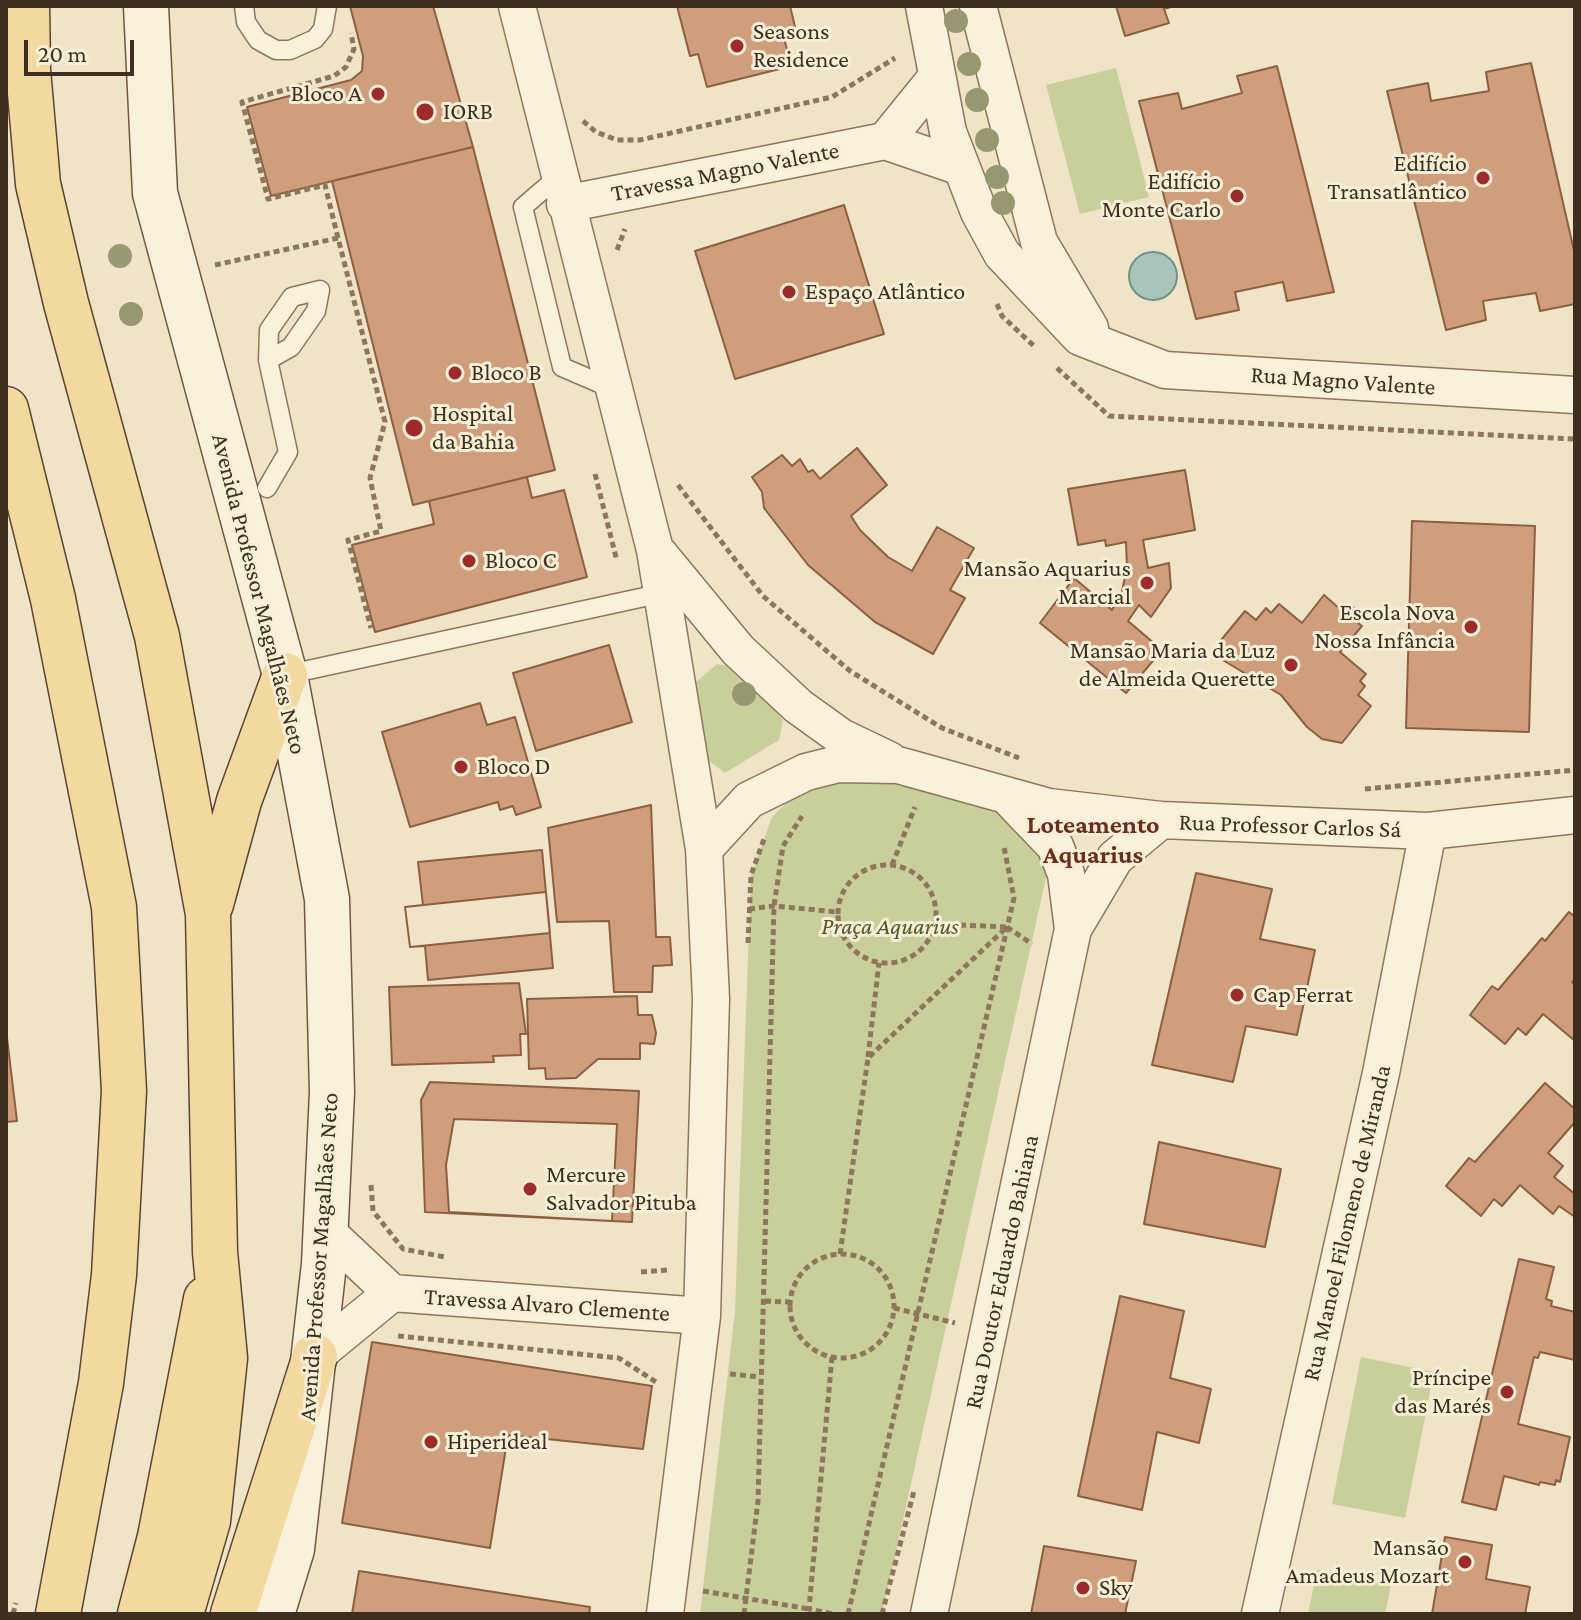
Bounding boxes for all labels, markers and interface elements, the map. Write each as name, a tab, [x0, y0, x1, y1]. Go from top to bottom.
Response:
place label: Seasons Residence	[753, 18, 849, 74]
scale bar	[28, 24, 138, 74]
marker: Seasons Residence	[728, 37, 746, 55]
text: 20 m	[38, 40, 87, 67]
place label: Bloco A	[291, 80, 362, 108]
marker: Bloco A	[369, 85, 387, 103]
place label: IORB	[443, 98, 493, 126]
marker: IORB	[414, 101, 436, 123]
street label: Travessa Magno Valente	[609, 136, 841, 208]
place label: Edifício Transatlântico	[1327, 150, 1467, 206]
place label: Edifício Monte Carlo	[1102, 168, 1221, 224]
marker: Edifício Transatlântico	[1474, 169, 1492, 187]
marker: Edifício Monte Carlo	[1228, 187, 1246, 205]
place label: Espaço Atlântico	[805, 278, 965, 306]
marker: Espaço Atlântico	[780, 283, 798, 301]
place label: Bloco B	[471, 359, 542, 387]
street label: Rua Magno Valente	[1250, 360, 1436, 402]
marker: Bloco B	[446, 364, 464, 382]
place label: Hospital da Bahia	[432, 400, 515, 456]
marker: Hospital da Bahia	[403, 417, 425, 439]
street label: Avenida Professor Magalhães Neto	[205, 431, 313, 757]
place label: Bloco C	[485, 547, 557, 575]
marker: Bloco C	[460, 552, 478, 570]
place label: Mansão Aquarius Marcial	[963, 555, 1131, 611]
marker: Mansão Aquarius Marcial	[1138, 574, 1156, 592]
place label: Escola Nova Nossa Infância	[1314, 599, 1455, 655]
marker: Escola Nova Nossa Infância	[1462, 618, 1480, 636]
place label: Mansão Maria da Luz de Almeida Querette	[1070, 637, 1275, 693]
marker: Mansão Maria da Luz de Almeida Querette	[1282, 656, 1300, 674]
place label: Bloco D	[477, 753, 551, 781]
marker: Bloco D	[452, 758, 470, 776]
street label: Rua Professor Carlos Sá	[1178, 808, 1402, 844]
district label: Loteamento Aquarius	[1027, 809, 1159, 870]
park label: Praça Aquarius	[821, 913, 959, 941]
place label: Cap Ferrat	[1253, 981, 1353, 1009]
marker: Cap Ferrat	[1228, 986, 1246, 1004]
street label: Rua Manoel Filomeno de Miranda	[1297, 1062, 1397, 1384]
street label: Avenida Professor Magalhães Neto	[293, 1092, 345, 1422]
street label: Rua Doutor Eduardo Bahiana	[959, 1132, 1045, 1412]
place label: Mercure Salvador Pituba	[546, 1161, 697, 1217]
marker: Mercure Salvador Pituba	[521, 1180, 539, 1198]
street label: Travessa Alvaro Clemente	[423, 1282, 671, 1328]
place label: Príncipe das Marés	[1394, 1364, 1491, 1420]
marker: Príncipe das Marés	[1498, 1383, 1516, 1401]
place label: Hiperideal	[447, 1428, 548, 1456]
marker: Hiperideal	[422, 1433, 440, 1451]
place label: Mansão Amadeus Mozart	[1286, 1534, 1449, 1590]
marker: Mansão Amadeus Mozart	[1456, 1553, 1474, 1571]
place label: Sky	[1099, 1574, 1132, 1602]
marker: Sky	[1074, 1579, 1092, 1597]

